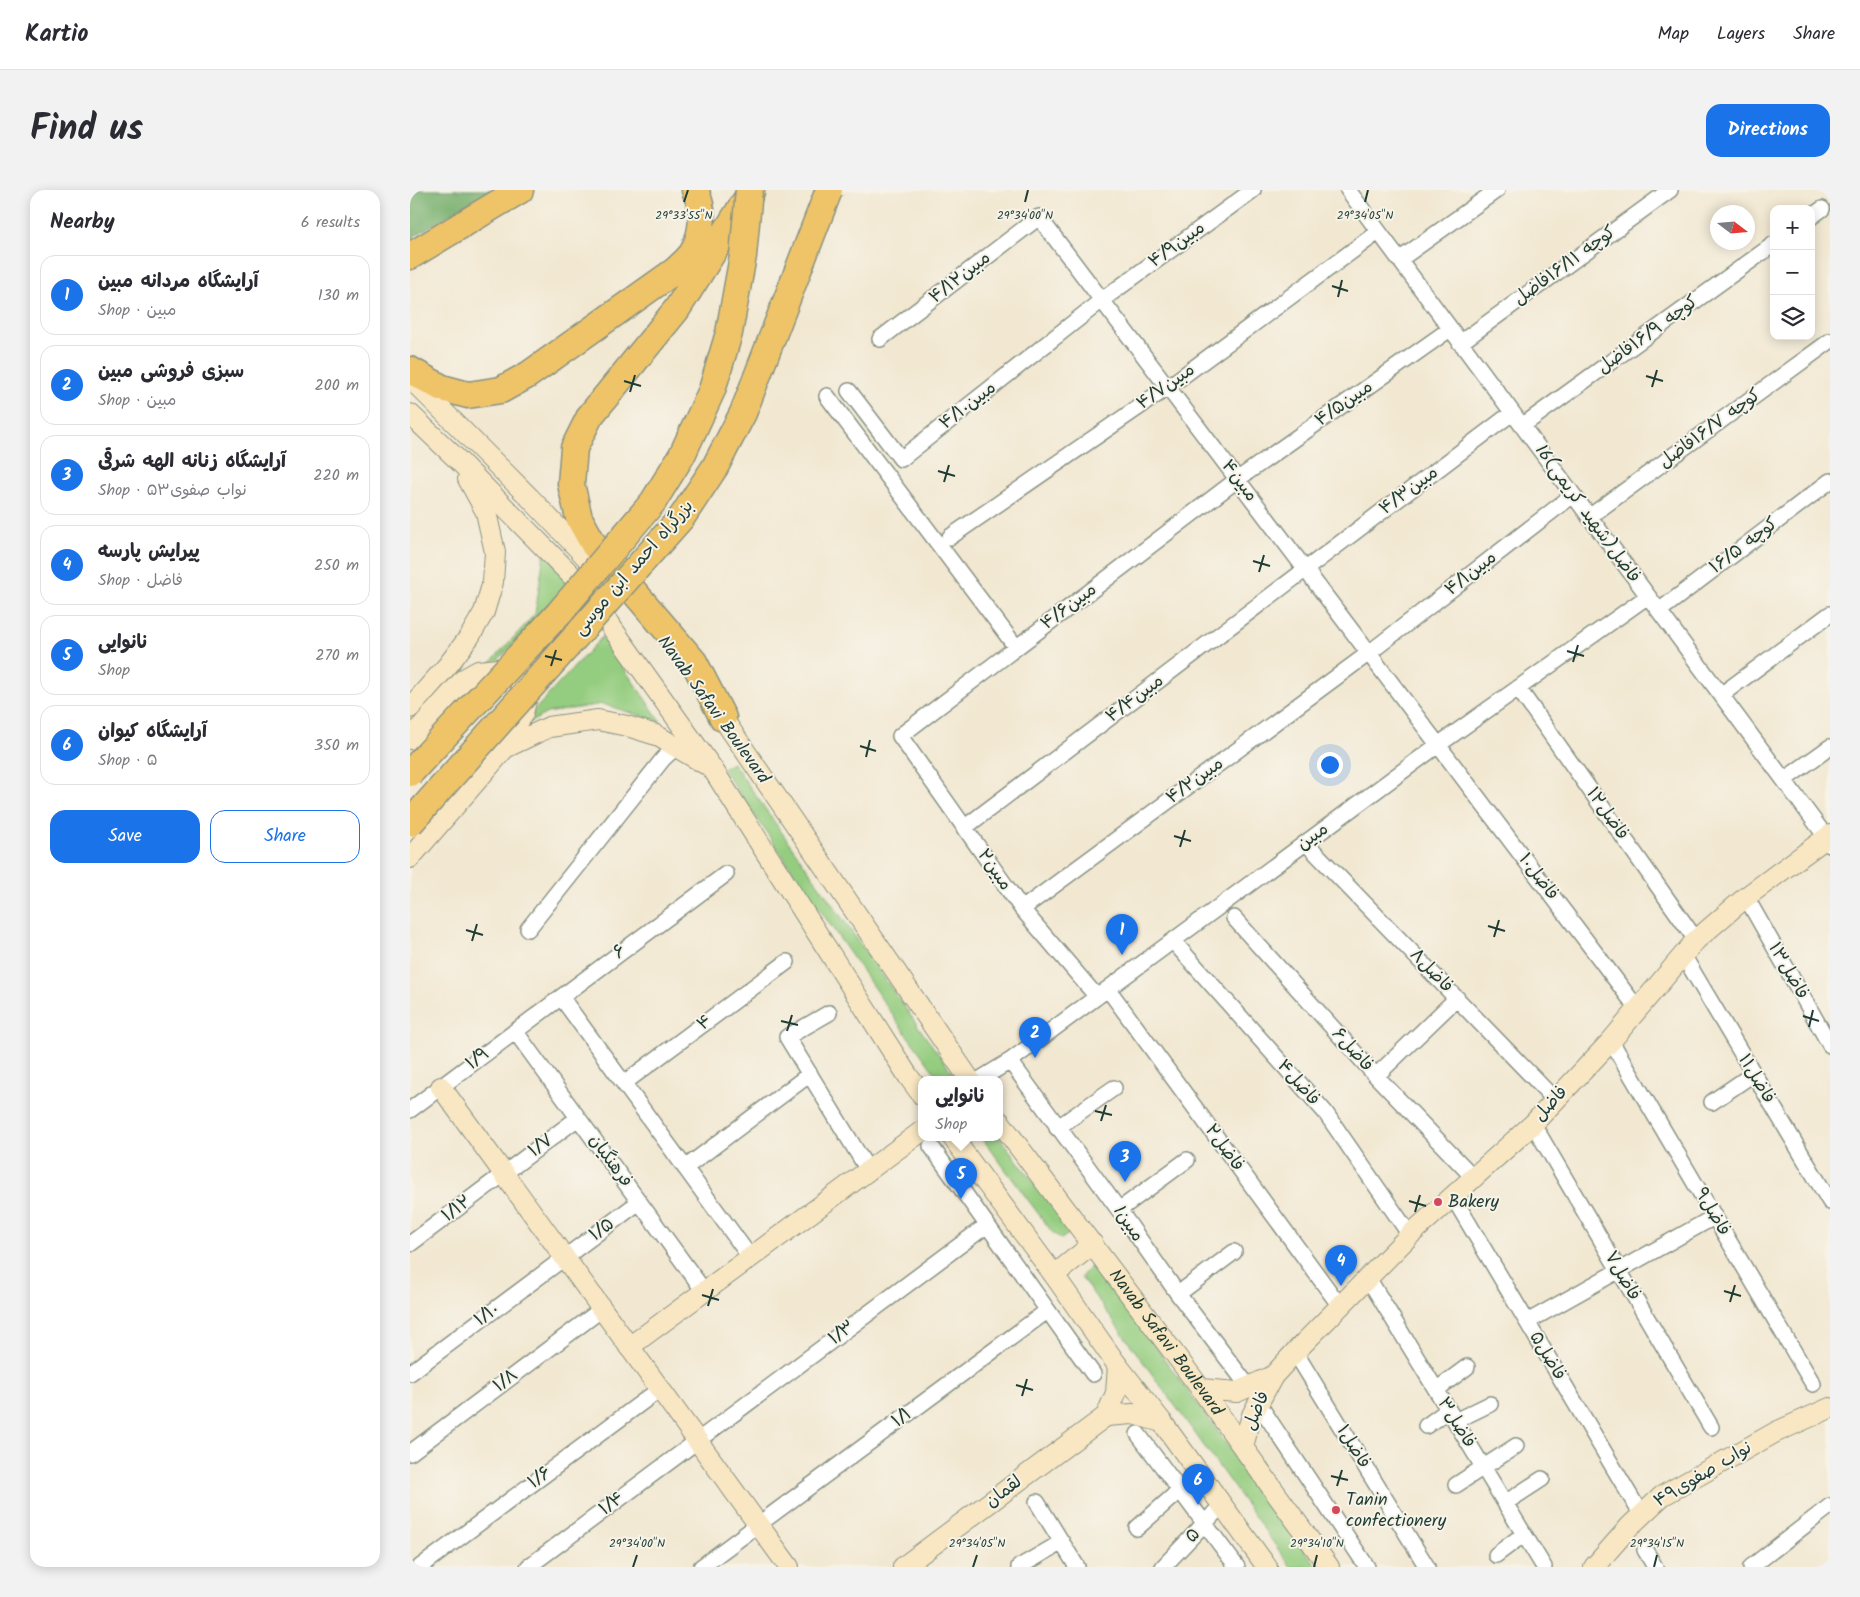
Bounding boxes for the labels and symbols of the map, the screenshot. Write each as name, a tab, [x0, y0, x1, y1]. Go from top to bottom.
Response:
north arrow	[1710, 205, 1755, 250]
text: 29°33'55"N	[655, 206, 713, 225]
text: 29°34'00"N	[997, 206, 1053, 225]
text: 29°34'05"N	[1337, 206, 1393, 225]
street label: ۴/۹مبین	[1142, 214, 1212, 276]
street label: کوچه ۱۶/۱۱فاضل	[1507, 218, 1623, 313]
street label: ۴/۱۲مبین	[923, 244, 997, 312]
street label: کوچه ۱۶/۹فاضل	[1591, 288, 1705, 382]
street label: ۴/۷مبین	[1131, 356, 1201, 418]
street label: ۴/۵مبین	[1309, 373, 1379, 435]
street label: ۴/۱۰مبین	[933, 374, 1003, 438]
street label: کوچه ۱۶/۷فاضل	[1652, 382, 1768, 476]
street label: 16فاضل(شهید کریمی)	[1527, 438, 1647, 590]
street label: ۴مبین	[1213, 454, 1265, 508]
street label: ۴/۳مبین	[1373, 459, 1445, 523]
street label: بزرگراه احمد ابن موسی	[567, 494, 701, 642]
street label: کوچه ۱۶/۵	[1703, 510, 1785, 582]
street label: ۴/۱مبین	[1438, 544, 1504, 604]
street label: ۴/۶مبین	[1035, 576, 1103, 638]
street label: Navab Safavi Boulevard	[649, 630, 777, 791]
street label: ۴/۴مبین	[1100, 667, 1170, 731]
street label: ۴/۲مبین	[1160, 750, 1230, 812]
your location	[1317, 752, 1343, 778]
street label: ۱۲فاضل	[1578, 781, 1636, 847]
street label: مبین	[1291, 815, 1335, 859]
street label: ۲مبین	[969, 843, 1019, 897]
street label: ۱۰فاضل	[1510, 847, 1566, 907]
pin: 1	[1106, 914, 1138, 955]
street label: ۶	[607, 937, 633, 967]
street label: ۱۳فاضل	[1760, 937, 1816, 1005]
street label: ۸فاضل	[1402, 942, 1460, 1000]
street label: ۴	[691, 1007, 719, 1039]
pin: 2	[1019, 1017, 1051, 1058]
street label: ۶فاضل	[1324, 1021, 1380, 1079]
street label: ۱/۹	[460, 1040, 496, 1078]
street label: ۱۱فاضل	[1730, 1048, 1782, 1110]
street label: ۴فاضل	[1269, 1053, 1327, 1113]
street label: فاضل	[1527, 1079, 1575, 1129]
street label: ۲فاضل	[1197, 1118, 1251, 1178]
street label: ۱/۷	[522, 1127, 560, 1165]
street label: فرهنگیان	[581, 1128, 639, 1194]
pin: 3	[1109, 1141, 1141, 1182]
pin: 5	[945, 1158, 977, 1199]
street label: ۹فاضل	[1686, 1182, 1738, 1242]
street label: ۱/۱۲	[436, 1188, 478, 1230]
place label: Bakery	[1448, 1188, 1499, 1217]
marker: Bakery	[1432, 1196, 1444, 1208]
street label: 1مبین	[1105, 1200, 1151, 1248]
street label: ۱/۵	[583, 1211, 621, 1249]
pin: 4	[1325, 1245, 1357, 1286]
street label: ۷فاضل	[1596, 1246, 1648, 1306]
street label: Navab Safavi Boulevard	[1101, 1263, 1231, 1423]
street label: ۱/۱۰	[468, 1296, 506, 1334]
street label: ۱/۳	[822, 1313, 862, 1353]
street label: ۵فاضل	[1521, 1326, 1573, 1386]
street label: ۱/۸	[487, 1362, 525, 1400]
street label: فاضل	[1236, 1387, 1278, 1435]
street label: ۳فاضل	[1429, 1392, 1483, 1454]
street label: ۱/۱	[886, 1401, 918, 1435]
street label: ۱فاضل	[1328, 1419, 1378, 1475]
street label: ۴۹نواب صفوی	[1648, 1434, 1758, 1516]
street label: ۱/۶	[522, 1459, 558, 1497]
pin: 6	[1182, 1464, 1214, 1505]
street label: لقمان	[979, 1468, 1029, 1516]
street label: ۱/۴	[593, 1484, 631, 1524]
place label: Tanin confectionery	[1346, 1486, 1447, 1536]
marker: Tanin confectionery	[1330, 1504, 1342, 1516]
street label: ۵	[1178, 1521, 1208, 1551]
text: 29°34'00"N	[609, 1534, 665, 1553]
text: 29°34'05"N	[949, 1534, 1005, 1553]
text: 29°34'10"N	[1290, 1534, 1344, 1553]
text: 29°34'15"N	[1630, 1534, 1684, 1553]

